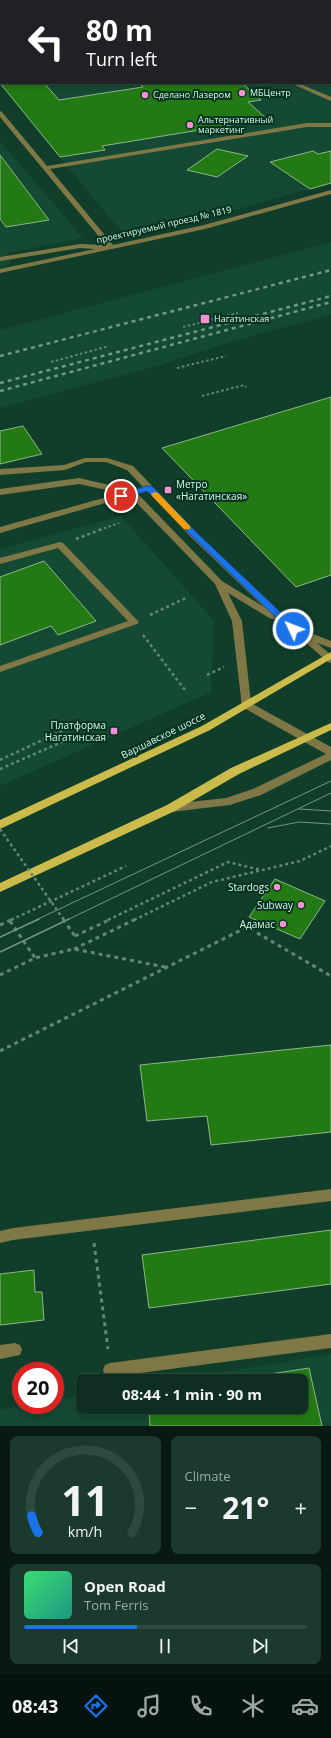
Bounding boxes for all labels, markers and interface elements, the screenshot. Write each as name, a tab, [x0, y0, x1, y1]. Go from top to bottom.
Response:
text: 80 m	[86, 11, 153, 49]
icon: left	[20, 16, 72, 68]
text: Turn left	[86, 47, 157, 71]
place label: МБЦентр	[250, 86, 291, 99]
place label: Сделано Лазером	[153, 88, 231, 101]
marker: МБЦентр	[237, 88, 247, 98]
marker: Сделано Лазером	[140, 90, 150, 100]
place label: Альтернативный маркетинг	[198, 113, 273, 136]
marker: Альтернативный маркетинг	[185, 120, 195, 130]
street label: проектируемый проезд № 1819	[95, 203, 233, 246]
place label: Нагатинская	[214, 312, 269, 325]
marker: Нагатинская	[199, 313, 211, 325]
place label: Метро «Нагатинская»	[176, 477, 247, 503]
pin	[104, 479, 138, 513]
icon: arrive	[110, 485, 132, 507]
marker: Метро «Нагатинская»	[163, 485, 173, 495]
position arrow	[272, 608, 314, 650]
street label: Варшавское шоссе	[118, 708, 208, 762]
place label: Платформа Нагатинская	[45, 718, 106, 744]
marker: Платформа Нагатинская	[109, 726, 119, 736]
place label: Stardogs	[228, 880, 269, 894]
marker: Stardogs	[272, 882, 282, 892]
place label: Subway	[257, 898, 294, 912]
marker: Subway	[296, 900, 306, 910]
place label: Адамас	[240, 917, 275, 931]
marker: Адамас	[278, 919, 288, 929]
speed limit sign: 20	[12, 1362, 64, 1414]
text: 08:44 · 1 min · 90 m	[122, 1384, 262, 1404]
text: Climate	[185, 1467, 230, 1485]
text: 11	[61, 1472, 109, 1528]
text: 21°	[222, 1487, 269, 1528]
text: −	[185, 1492, 197, 1522]
text: +	[294, 1492, 307, 1522]
text: km/h	[68, 1522, 103, 1541]
text: Open Road	[84, 1576, 166, 1596]
text: Tom Ferris	[84, 1596, 149, 1614]
icon: previous	[60, 1635, 82, 1657]
icon: pause	[154, 1635, 176, 1657]
icon: next	[249, 1635, 271, 1657]
icon: directions	[82, 1692, 110, 1720]
icon: music	[135, 1692, 163, 1720]
icon: phone	[187, 1692, 215, 1720]
icon: climate	[239, 1692, 267, 1720]
icon: car	[291, 1692, 319, 1720]
text: 08:43	[12, 1694, 58, 1718]

